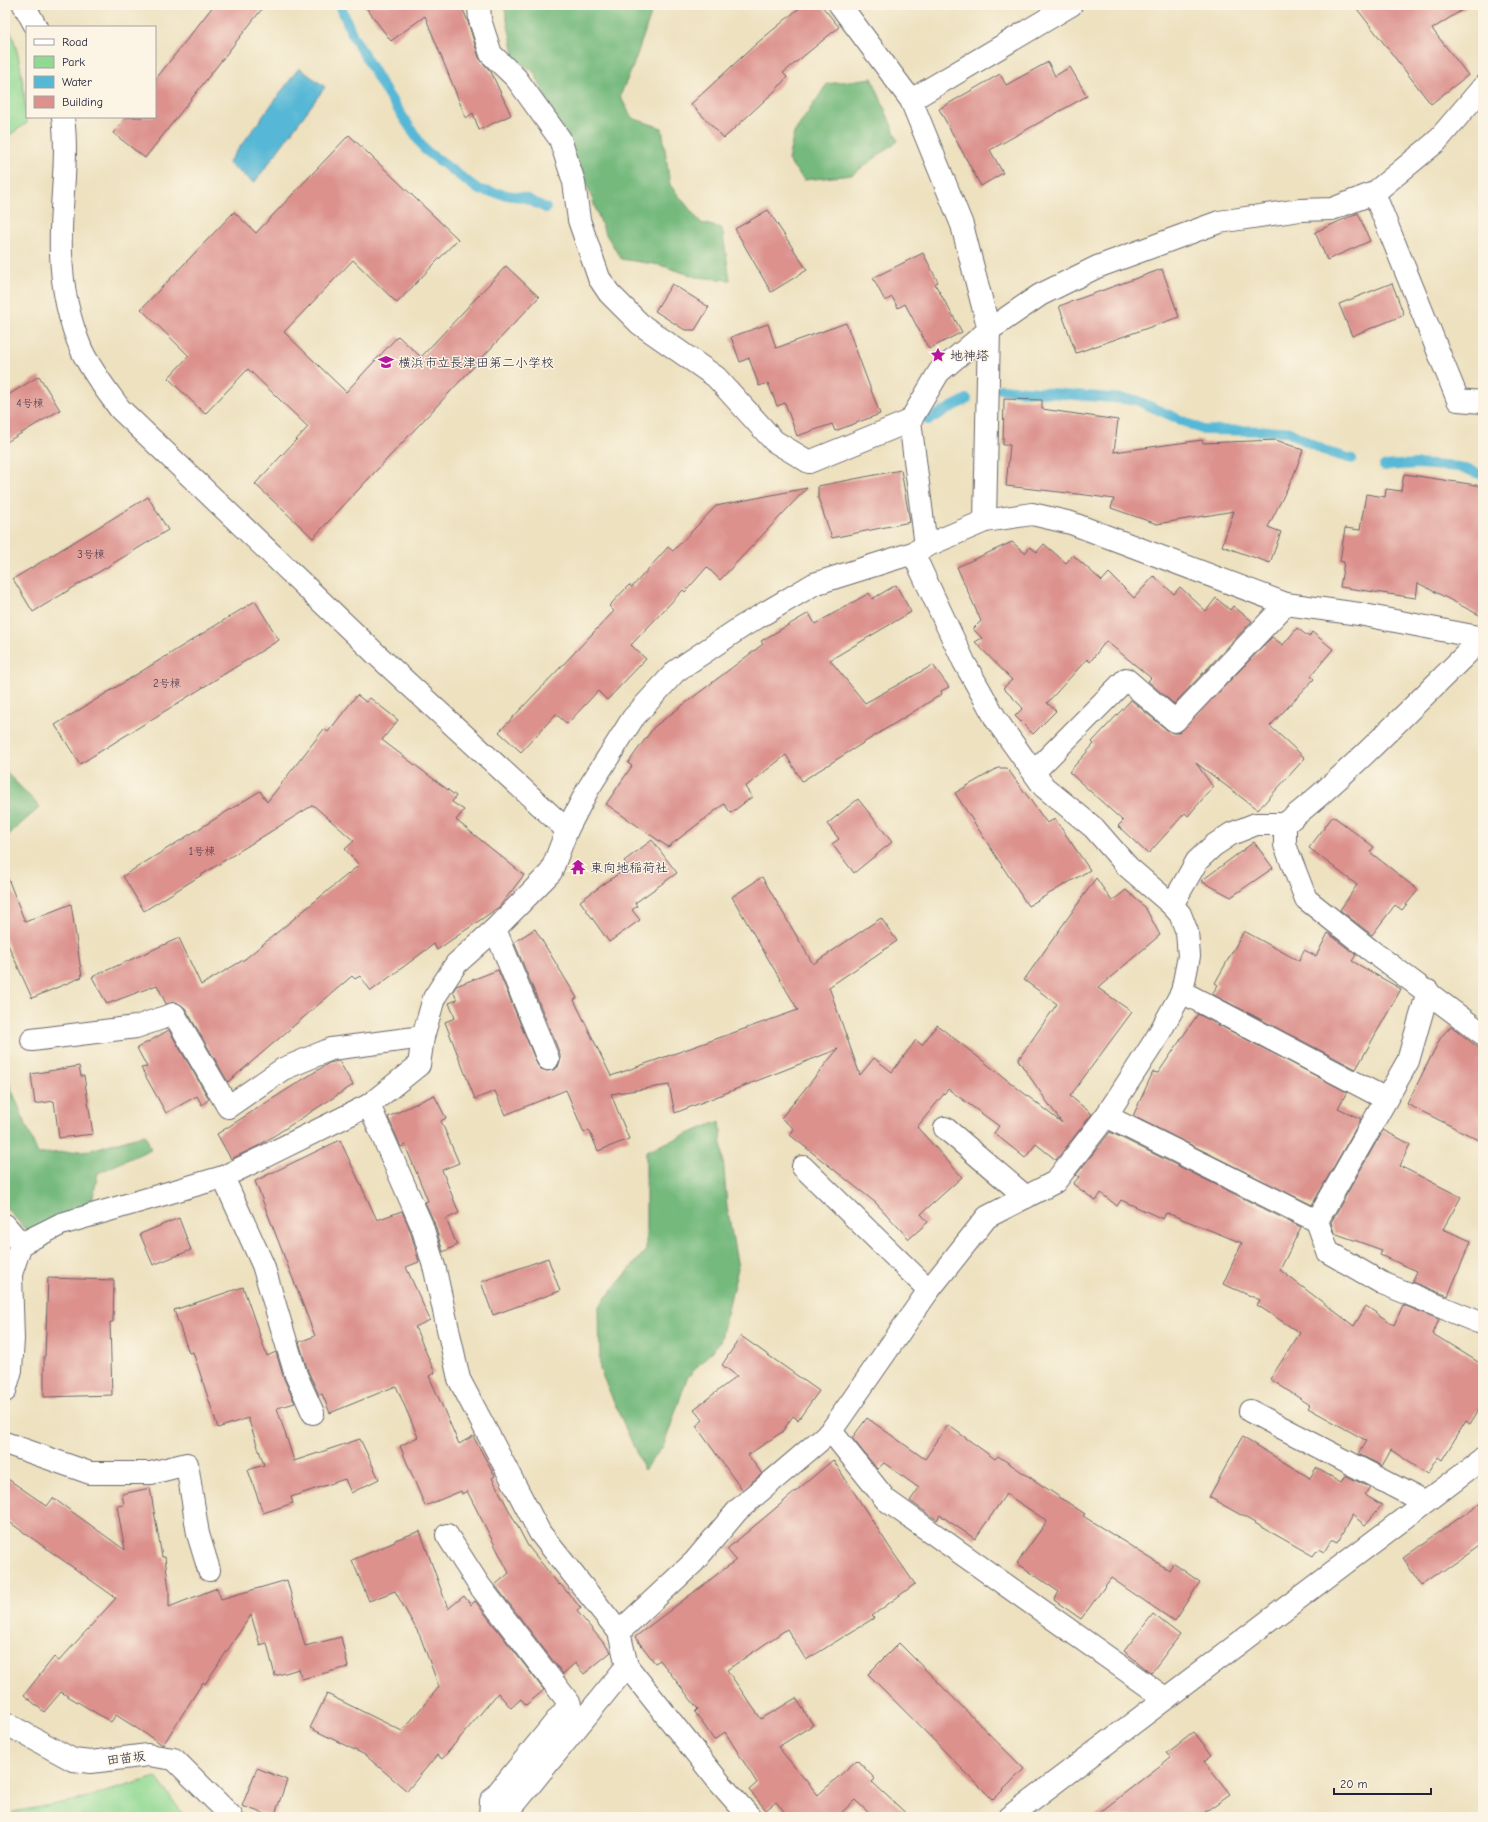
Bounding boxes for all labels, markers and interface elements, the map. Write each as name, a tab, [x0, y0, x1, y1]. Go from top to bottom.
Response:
legend	[26, 26, 156, 118]
text: Road	[62, 35, 88, 49]
text: Park	[62, 55, 85, 69]
text: Water	[62, 75, 92, 89]
text: Building	[62, 95, 103, 109]
place icon: 地神塔	[929, 346, 947, 364]
place label: 地神塔	[950, 348, 989, 363]
school or university icon: 横浜市立長津田第二小学校	[377, 353, 395, 371]
place label: 横浜市立長津田第二小学校	[398, 355, 554, 370]
house number: 4号棟	[16, 397, 44, 410]
house number: 3号棟	[77, 548, 105, 561]
house number: 2号棟	[153, 677, 181, 690]
house number: 1号棟	[189, 845, 215, 858]
temple icon: 東向地稲荷社	[569, 858, 587, 876]
place label: 東向地稲荷社	[590, 860, 668, 875]
street label: 田苗坂	[106, 1748, 146, 1768]
scale bar	[1334, 1770, 1431, 1796]
text: 20 m	[1340, 1777, 1368, 1791]

